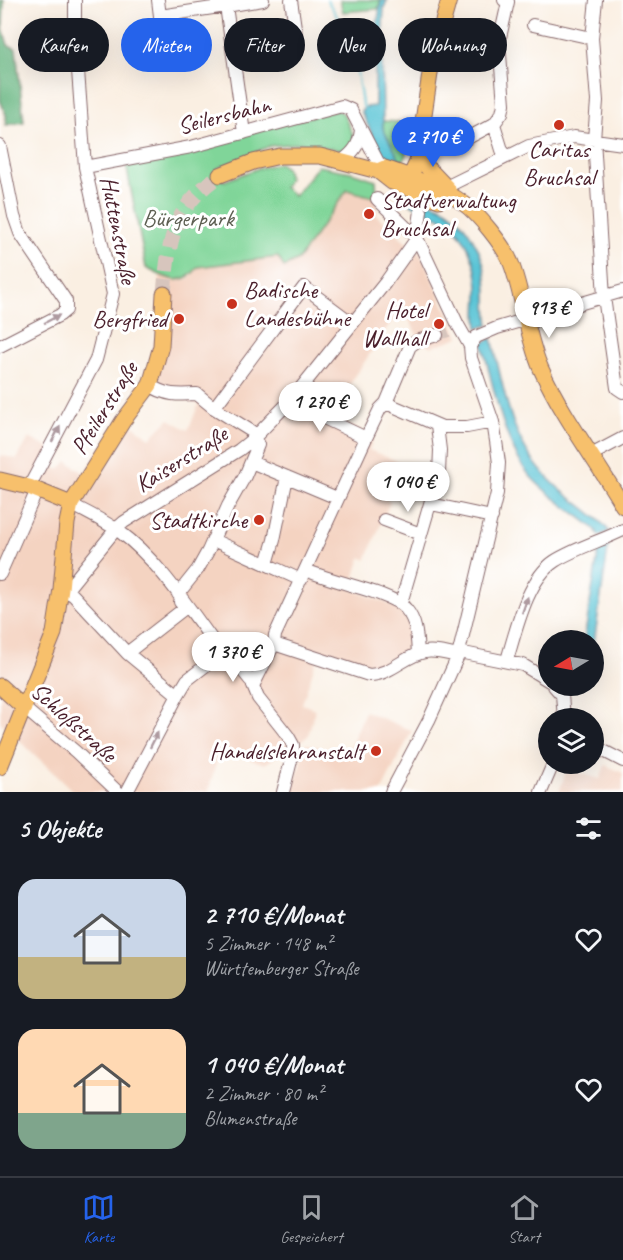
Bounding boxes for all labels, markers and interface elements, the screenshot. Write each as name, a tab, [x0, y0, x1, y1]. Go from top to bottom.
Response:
chip: Kaufen	[18, 18, 109, 72]
chip: Mieten	[121, 18, 212, 72]
chip: Filter	[224, 18, 305, 72]
chip: Neu	[317, 18, 386, 72]
chip: Wohnung	[398, 18, 507, 72]
street label: Seilersbahn	[175, 89, 275, 141]
pin: 2 710 €	[378, 117, 488, 168]
marker: Caritas Bruchsal	[552, 118, 566, 132]
text: 2 710 €	[406, 124, 460, 149]
place label: Caritas Bruchsal	[523, 134, 599, 192]
street label: Huttenstraße	[94, 174, 145, 288]
place label: Stadtverwaltung Bruchsal	[381, 185, 517, 243]
park label: Bürgerpark	[142, 203, 236, 233]
marker: Stadtverwaltung Bruchsal	[362, 207, 376, 221]
place label: Badische Landesbühne	[244, 275, 352, 333]
pin: 913 €	[507, 288, 591, 339]
place label: Hotel Wallhall	[362, 295, 431, 353]
text: 913 €	[529, 295, 569, 320]
marker: Badische Landesbühne	[225, 297, 239, 311]
place label: Bergfried	[92, 304, 171, 334]
marker: Bergfried	[172, 312, 186, 326]
one-way arrow	[44, 314, 61, 324]
marker: Hotel Wallhall	[432, 317, 446, 331]
street label: Pfeilerstraße	[64, 354, 145, 460]
pin: 1 270 €	[265, 382, 375, 433]
text: 1 270 €	[293, 389, 347, 414]
street label: Kaiserstraße	[129, 418, 235, 499]
one-way arrow	[51, 426, 61, 443]
pin: 1 040 €	[353, 462, 463, 513]
text: 1 040 €	[381, 469, 435, 494]
place label: Stadtkirche	[149, 505, 249, 535]
marker: Stadtkirche	[252, 513, 266, 527]
one-way arrow	[521, 596, 530, 614]
north arrow	[538, 630, 604, 696]
map controls	[538, 630, 604, 774]
pin: 1 370 €	[178, 632, 288, 683]
text: 1 370 €	[206, 639, 260, 664]
street label: Schloßstraße	[25, 676, 125, 770]
button: layers	[538, 708, 604, 774]
one-way arrow	[149, 731, 159, 748]
place label: Handelslehranstalt	[209, 736, 367, 766]
marker: Handelslehranstalt	[369, 744, 383, 758]
text: 5 Objekte	[18, 812, 102, 845]
icon: filters	[572, 812, 605, 845]
text: 2 710 €/Monat	[204, 898, 343, 931]
icon: home	[66, 903, 138, 975]
icon: heart	[572, 923, 605, 956]
text: 5 Zimmer · 148 m²	[204, 931, 332, 956]
text: Württemberger Straße	[204, 956, 359, 981]
text: 1 040 €/Monat	[204, 1048, 343, 1081]
icon: home	[66, 1053, 138, 1125]
icon: heart	[572, 1073, 605, 1106]
text: 2 Zimmer · 80 m²	[204, 1081, 323, 1106]
text: Blumenstraße	[204, 1106, 296, 1131]
tab: Karte	[82, 1191, 115, 1247]
tab: Gespeichert	[280, 1191, 343, 1247]
tab: Start	[508, 1191, 541, 1247]

